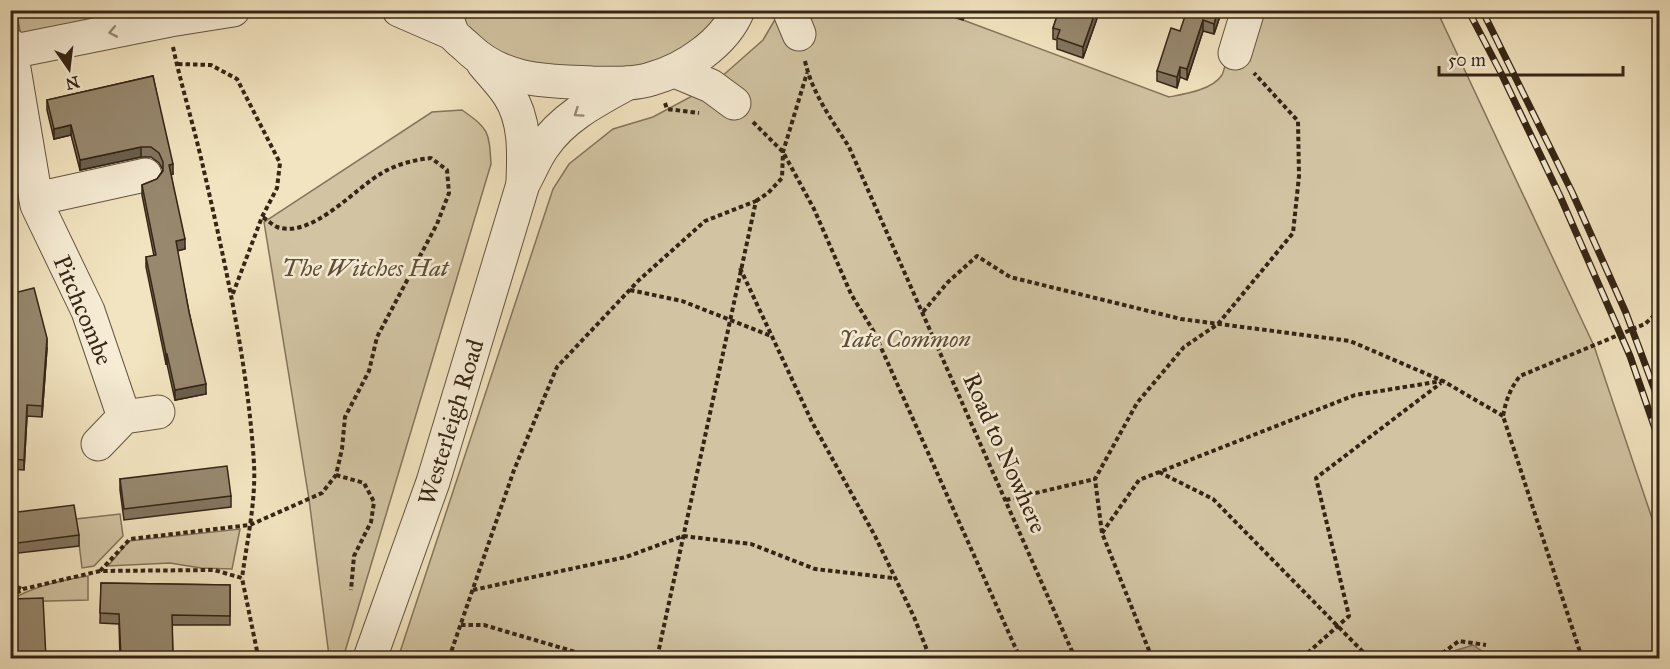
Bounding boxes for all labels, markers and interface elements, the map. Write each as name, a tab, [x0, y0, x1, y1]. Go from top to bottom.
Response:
one-way arrow	[108, 25, 118, 38]
north arrow	[39, 39, 99, 99]
scale bar	[1439, 39, 1624, 77]
text: 50 m	[1448, 49, 1486, 71]
text: N	[63, 72, 81, 94]
one-way arrow	[574, 106, 585, 117]
street label: Pitchcombe	[46, 251, 120, 369]
park label: The Witches Hat	[282, 253, 450, 283]
park label: Yate Common	[839, 324, 971, 354]
street label: Westerleigh Road	[412, 335, 490, 509]
street label: Road to Nowhere	[956, 368, 1054, 538]

